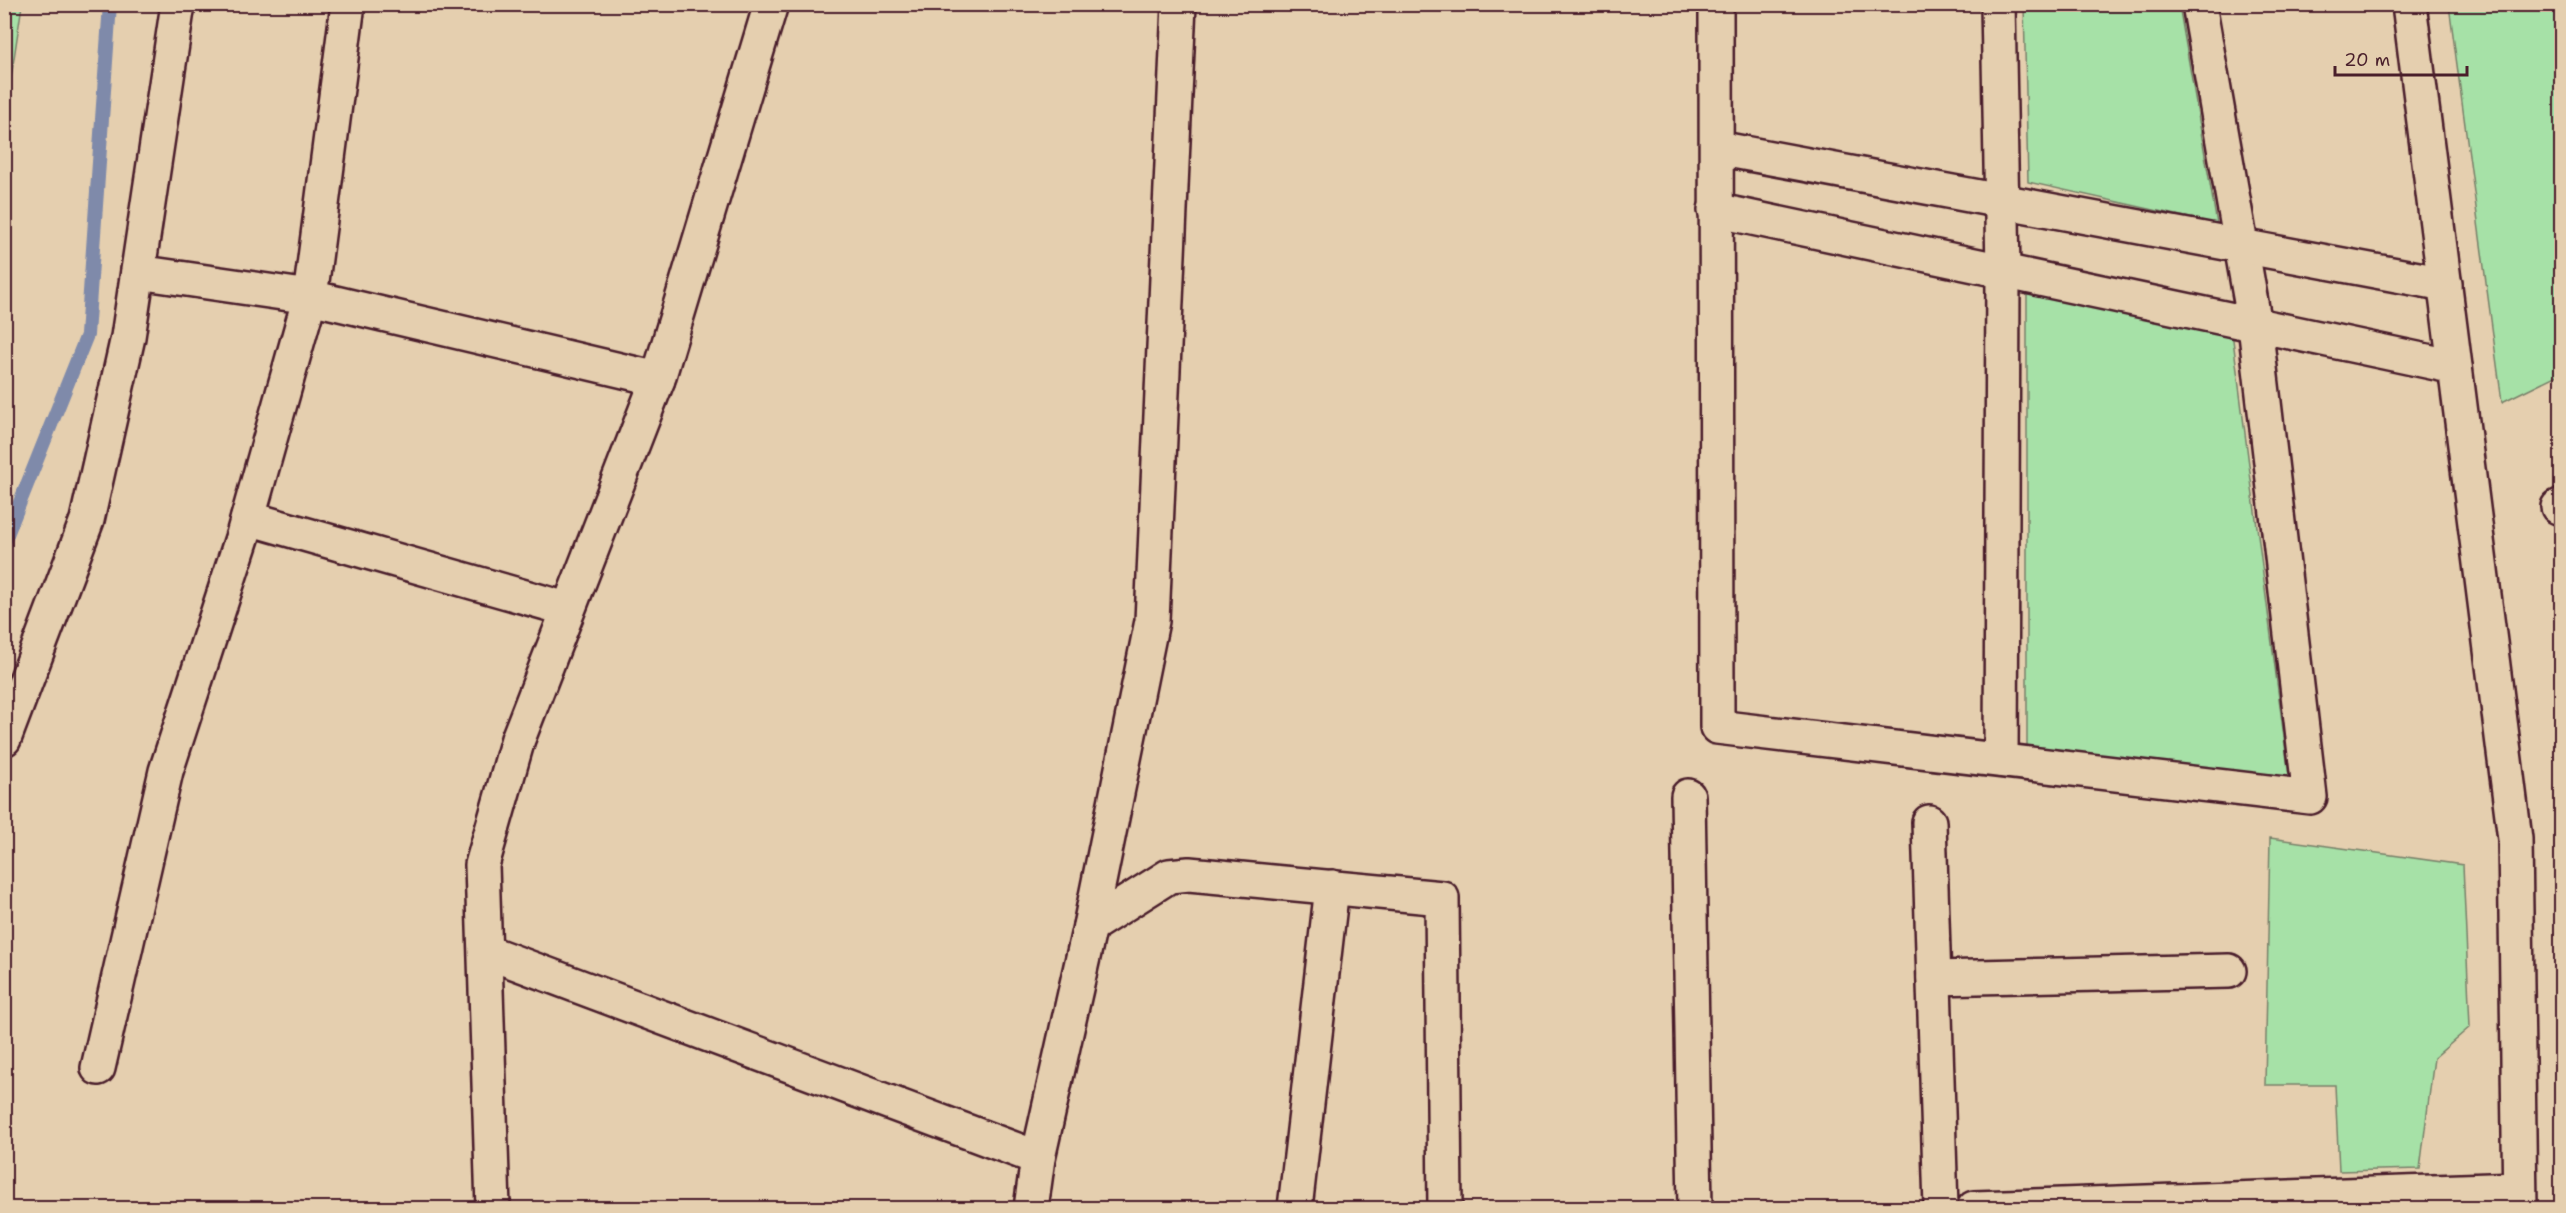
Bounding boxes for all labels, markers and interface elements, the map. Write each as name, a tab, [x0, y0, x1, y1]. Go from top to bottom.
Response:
scale bar	[2335, 39, 2467, 77]
text: 20 m	[2344, 48, 2390, 72]

